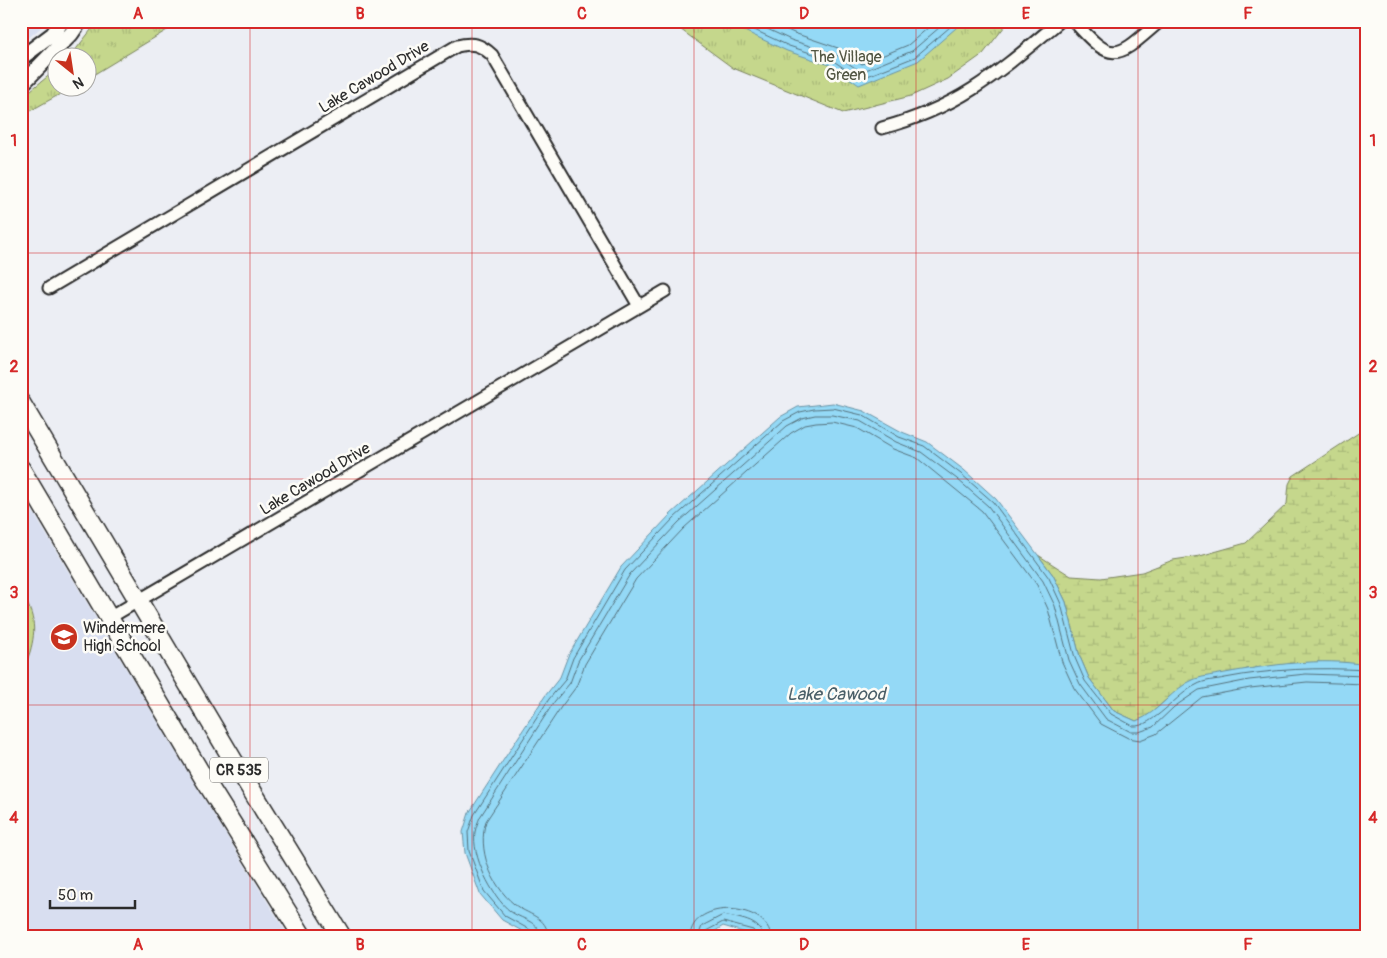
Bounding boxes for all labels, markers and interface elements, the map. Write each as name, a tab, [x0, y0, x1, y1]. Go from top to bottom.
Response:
text: A	[133, 4, 144, 24]
text: B	[355, 4, 365, 24]
text: C	[577, 4, 587, 24]
text: D	[799, 4, 809, 24]
text: E	[1022, 4, 1031, 24]
text: F	[1243, 4, 1253, 24]
street label: Lake Cawood Drive	[315, 36, 433, 118]
park label: The Village Green	[810, 47, 882, 85]
north arrow	[48, 48, 98, 98]
text: N	[70, 73, 87, 93]
text: 1	[11, 131, 17, 151]
text: 1	[1370, 131, 1376, 151]
text: 2	[10, 357, 19, 377]
text: 2	[1369, 357, 1378, 377]
street label: Lake Cawood Drive	[256, 438, 374, 520]
text: 3	[10, 583, 19, 603]
text: 3	[1369, 583, 1378, 603]
place label: Windermere High School	[83, 618, 165, 656]
school or university icon: Windermere High School	[49, 622, 79, 652]
water label: Lake Cawood	[787, 683, 887, 706]
road number: CR 535	[210, 758, 268, 782]
text: 4	[9, 808, 19, 828]
text: 4	[1368, 808, 1378, 828]
scale bar	[50, 878, 135, 910]
text: 50 m	[58, 886, 93, 905]
text: A	[133, 935, 144, 955]
text: B	[355, 935, 365, 955]
text: C	[577, 935, 587, 955]
text: D	[799, 935, 809, 955]
text: E	[1022, 935, 1031, 955]
text: F	[1243, 935, 1253, 955]

